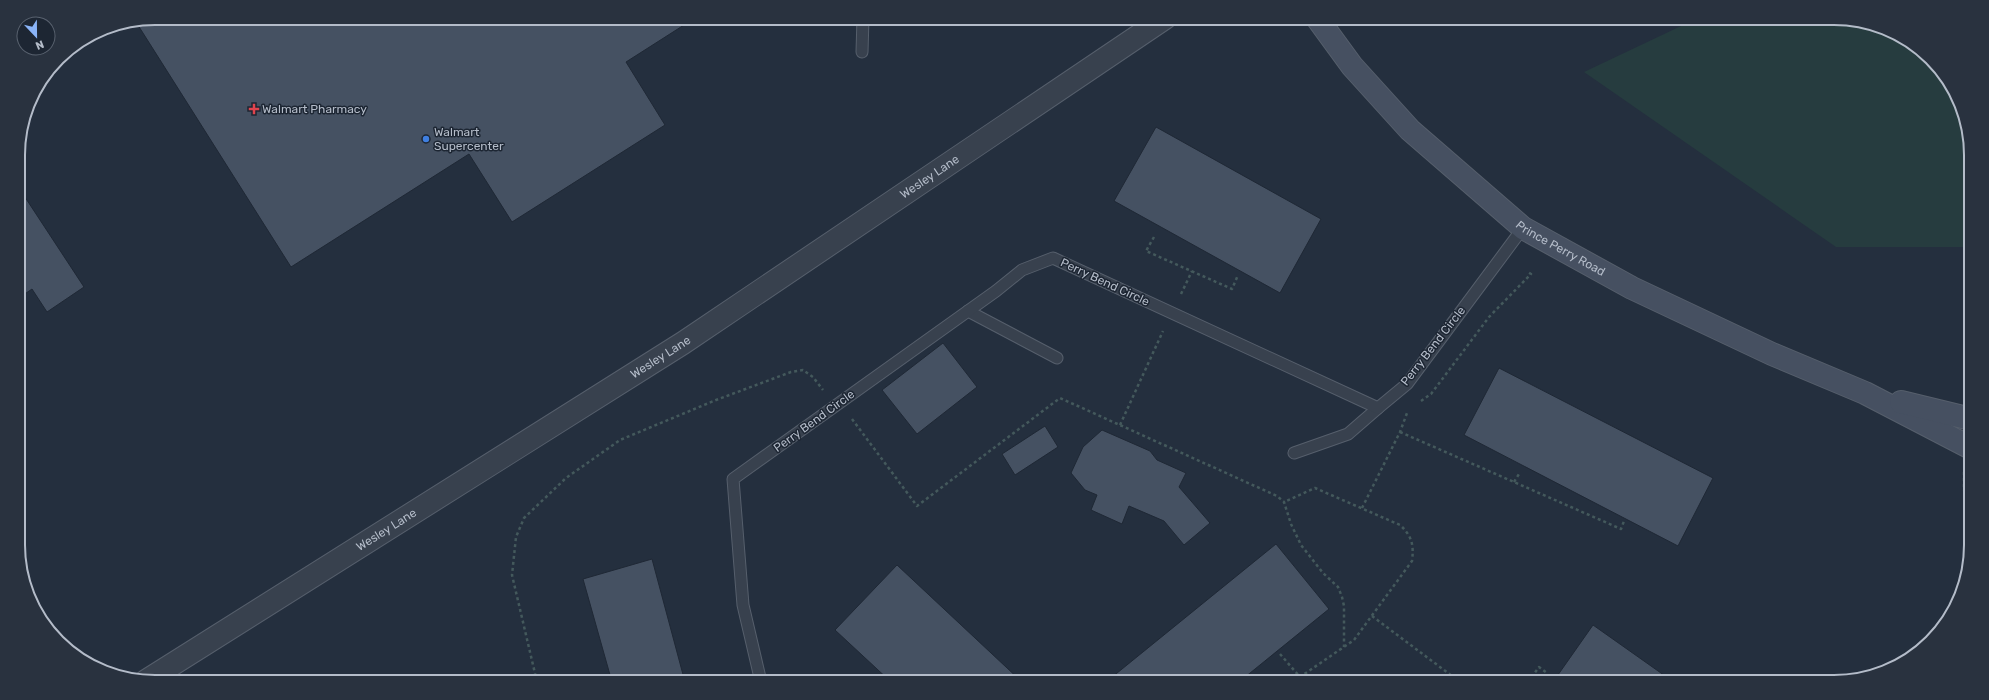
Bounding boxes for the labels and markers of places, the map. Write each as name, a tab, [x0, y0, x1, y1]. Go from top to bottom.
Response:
place label: Walmart Pharmacy	[262, 102, 367, 116]
marker: Walmart Pharmacy	[249, 104, 259, 114]
place label: Walmart Supercenter	[434, 125, 504, 153]
marker: Walmart Supercenter	[421, 134, 431, 144]

